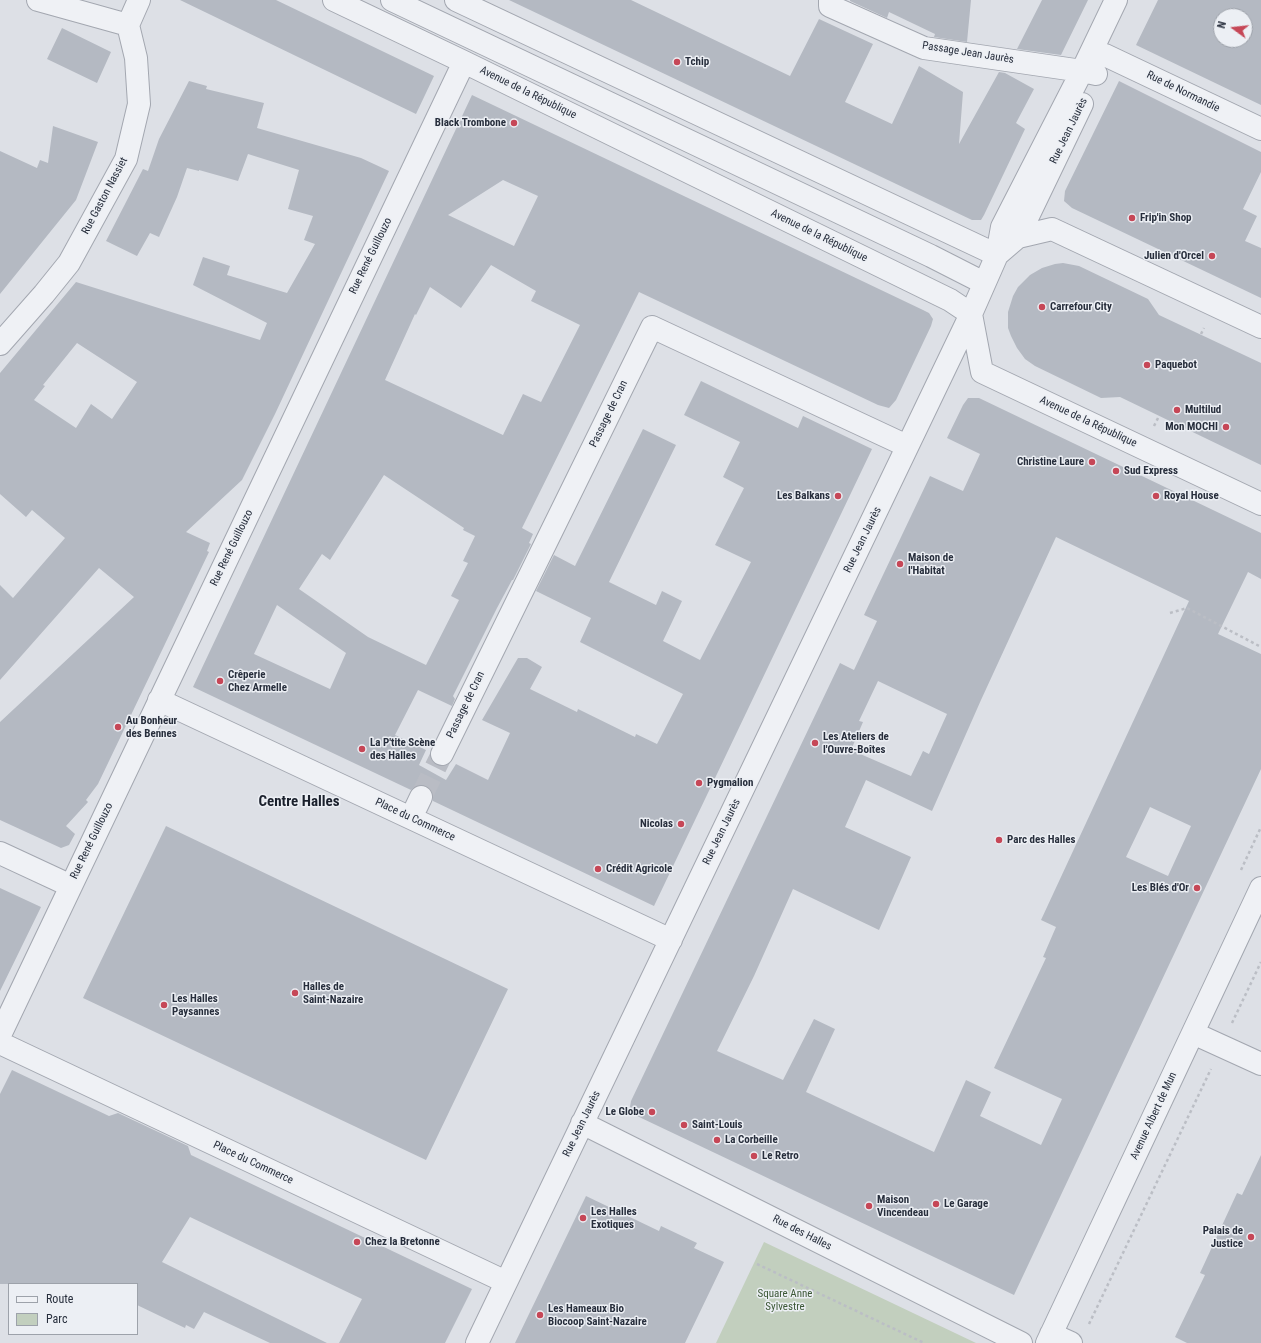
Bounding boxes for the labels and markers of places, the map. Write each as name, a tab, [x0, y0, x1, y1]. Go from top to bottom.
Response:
place label: Tchip	[685, 55, 709, 69]
marker: Tchip	[672, 57, 682, 67]
place label: Black Trombone	[435, 116, 506, 130]
marker: Black Trombone	[509, 118, 519, 128]
place label: Frip'in Shop	[1140, 211, 1192, 225]
marker: Frip'in Shop	[1127, 213, 1137, 223]
place label: Julien d'Orcel	[1144, 249, 1204, 263]
marker: Julien d'Orcel	[1207, 251, 1217, 261]
place label: Carrefour City	[1050, 300, 1112, 314]
marker: Carrefour City	[1037, 302, 1047, 312]
place label: Paquebot	[1155, 358, 1197, 372]
marker: Paquebot	[1142, 360, 1152, 370]
place label: Multilud	[1185, 403, 1221, 417]
marker: Multilud	[1172, 405, 1182, 415]
place label: Mon MOCHI	[1165, 420, 1218, 434]
marker: Mon MOCHI	[1221, 422, 1231, 432]
place label: Christine Laure	[1017, 455, 1084, 469]
marker: Christine Laure	[1087, 457, 1097, 467]
place label: Sud Express	[1124, 464, 1178, 478]
marker: Sud Express	[1111, 466, 1121, 476]
place label: Les Balkans	[777, 489, 830, 503]
place label: Royal House	[1164, 489, 1219, 503]
marker: Les Balkans	[833, 491, 843, 501]
marker: Royal House	[1151, 491, 1161, 501]
place label: Maison de l'Habitat	[908, 551, 953, 577]
marker: Maison de l'Habitat	[895, 559, 905, 569]
place label: Crêperie Chez Armelle	[228, 668, 287, 694]
marker: Crêperie Chez Armelle	[215, 676, 225, 686]
place label: Au Bonheur des Bennes	[126, 714, 177, 740]
marker: Au Bonheur des Bennes	[113, 722, 123, 732]
place label: Les Ateliers de l'Ouvre-Boîtes	[823, 730, 889, 756]
place label: La P'tite Scène des Halles	[370, 736, 435, 762]
marker: Les Ateliers de l'Ouvre-Boîtes	[810, 738, 820, 748]
marker: La P'tite Scène des Halles	[357, 744, 367, 754]
place label: Pygmalion	[707, 776, 753, 790]
marker: Pygmalion	[694, 778, 704, 788]
place label: Nicolas	[640, 817, 673, 831]
marker: Nicolas	[676, 819, 686, 829]
place label: Parc des Halles	[1007, 833, 1075, 847]
marker: Parc des Halles	[994, 835, 1004, 845]
place label: Crédit Agricole	[606, 862, 672, 876]
marker: Crédit Agricole	[593, 864, 603, 874]
place label: Les Blés d'Or	[1132, 881, 1189, 895]
marker: Les Blés d'Or	[1192, 883, 1202, 893]
place label: Halles de Saint-Nazaire	[303, 980, 363, 1006]
marker: Halles de Saint-Nazaire	[290, 988, 300, 998]
place label: Les Halles Paysannes	[172, 992, 219, 1018]
marker: Les Halles Paysannes	[159, 1000, 169, 1010]
place label: Le Globe	[606, 1105, 644, 1119]
marker: Le Globe	[647, 1107, 657, 1117]
place label: Saint-Louis	[692, 1118, 743, 1132]
marker: Saint-Louis	[679, 1120, 689, 1130]
place label: La Corbeille	[725, 1133, 778, 1147]
marker: La Corbeille	[712, 1135, 722, 1145]
place label: Le Retro	[762, 1149, 799, 1163]
marker: Le Retro	[749, 1151, 759, 1161]
place label: Maison Vincendeau	[877, 1193, 929, 1219]
place label: Le Garage	[944, 1197, 988, 1211]
marker: Le Garage	[931, 1199, 941, 1209]
marker: Maison Vincendeau	[864, 1201, 874, 1211]
place label: Les Halles Exotiques	[591, 1205, 637, 1231]
marker: Les Halles Exotiques	[578, 1213, 588, 1223]
place label: Palais de Justice	[1203, 1224, 1243, 1250]
marker: Palais de Justice	[1246, 1232, 1256, 1242]
place label: Chez la Bretonne	[365, 1235, 440, 1249]
marker: Chez la Bretonne	[352, 1237, 362, 1247]
place label: Les Hameaux Bio Biocoop Saint-Nazaire	[548, 1302, 647, 1328]
marker: Les Hameaux Bio Biocoop Saint-Nazaire	[535, 1310, 545, 1320]

